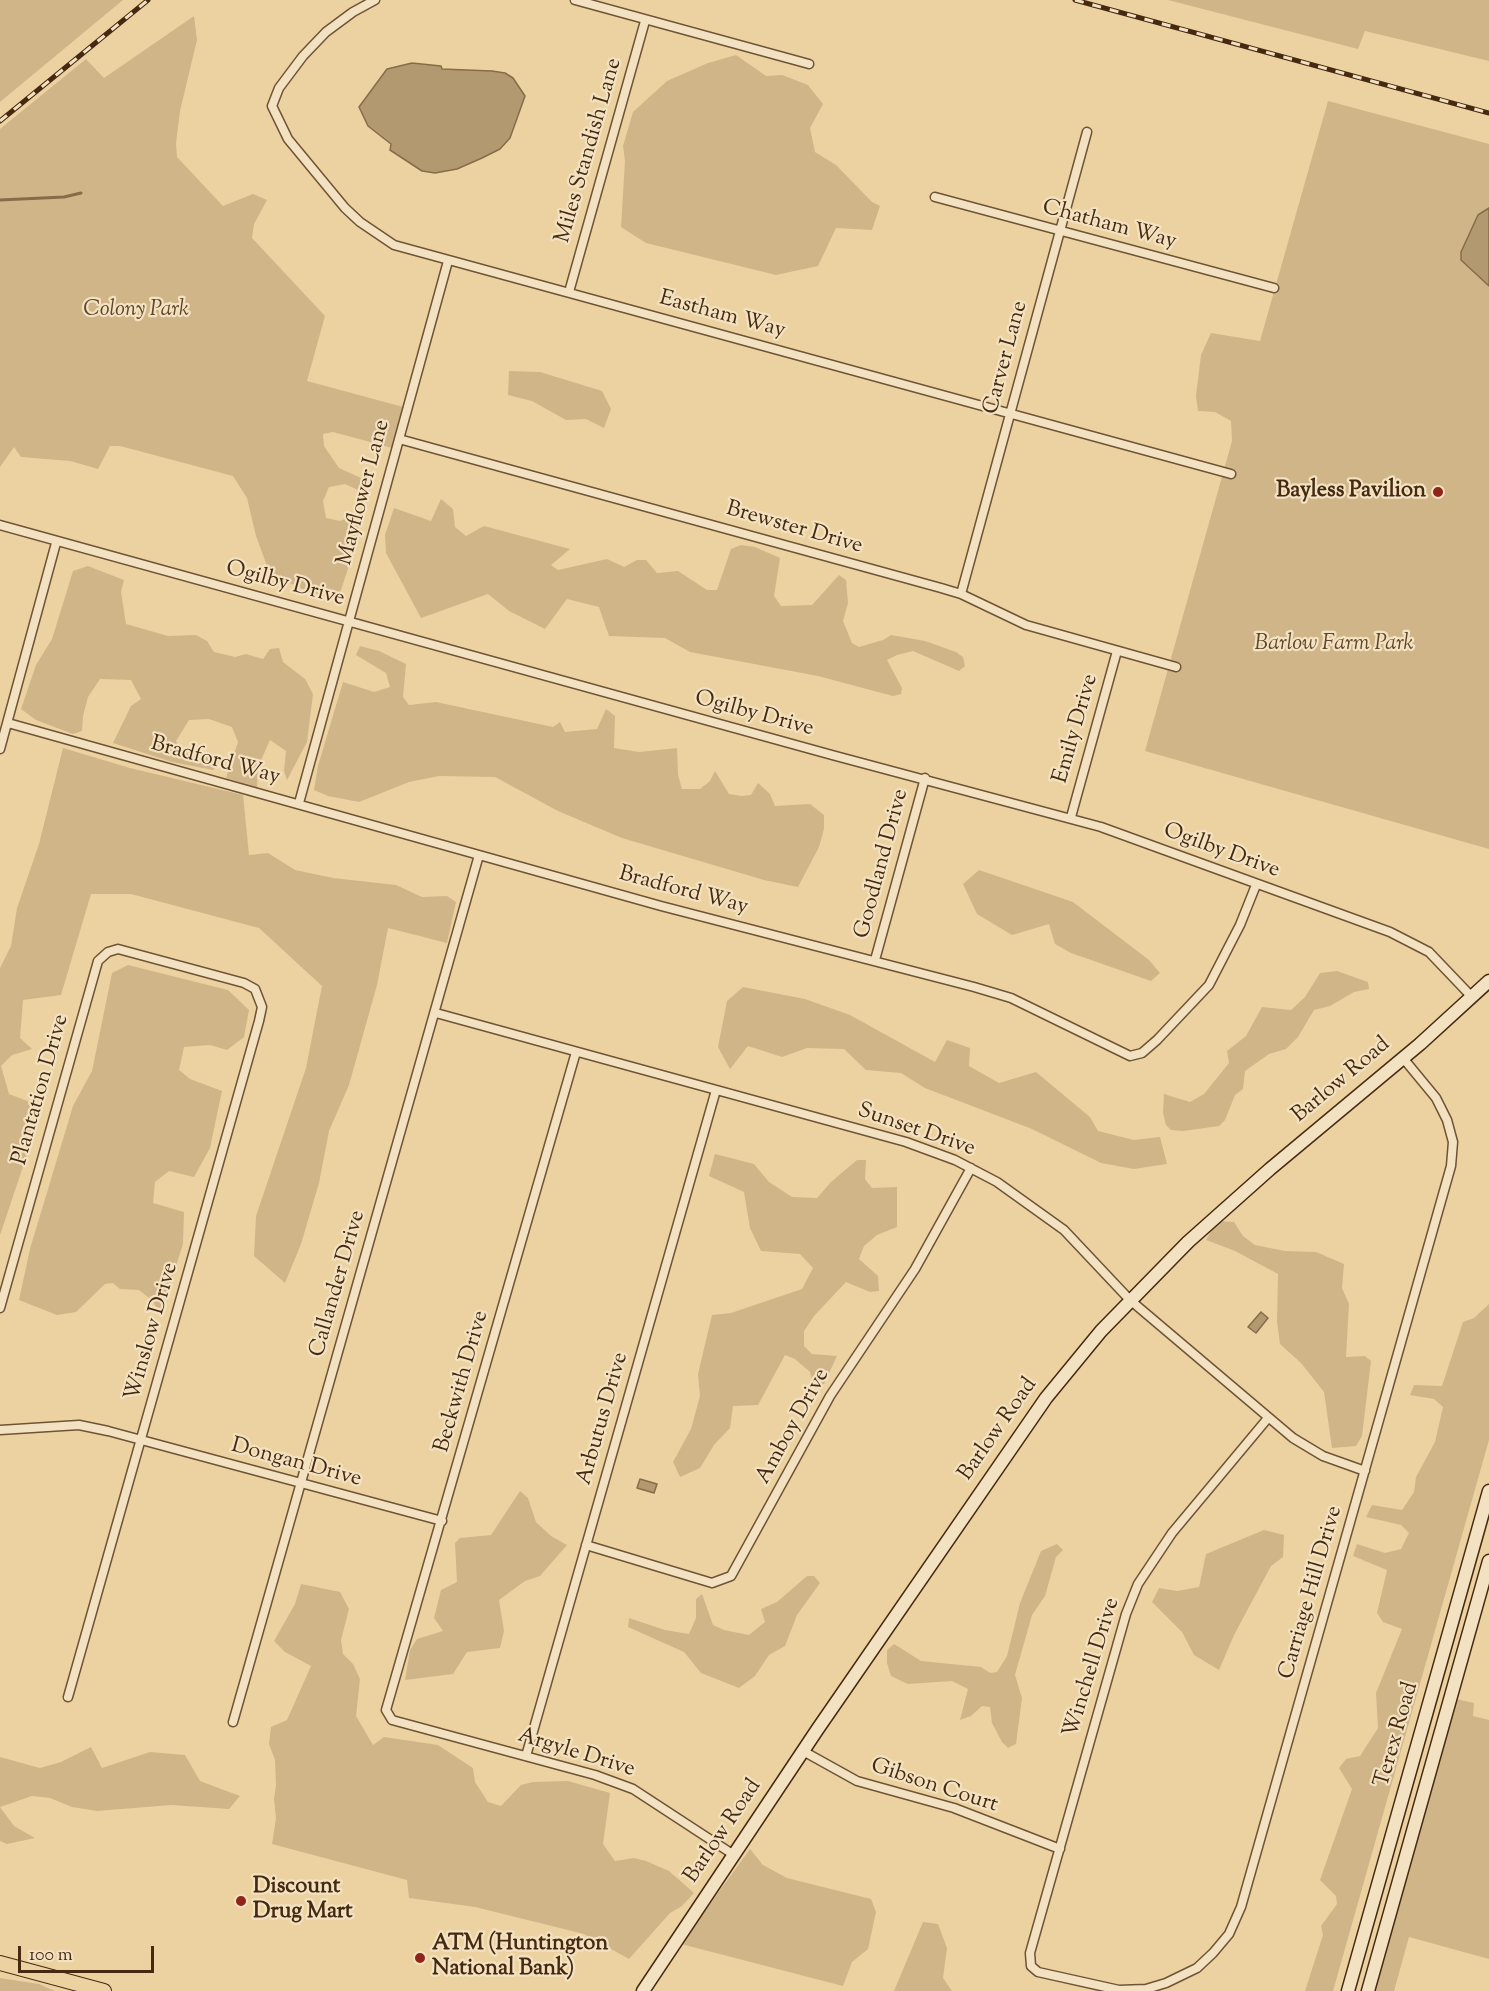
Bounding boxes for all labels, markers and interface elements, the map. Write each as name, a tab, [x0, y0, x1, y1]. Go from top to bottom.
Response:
street label: Miles Standish Lane	[551, 56, 629, 246]
street label: Chatham Way	[1039, 195, 1179, 257]
street label: Eastham Way	[656, 286, 788, 346]
park label: Colony Park	[83, 298, 189, 324]
street label: Carver Lane	[979, 299, 1035, 417]
street label: Mayflower Lane	[333, 417, 397, 569]
place label: Bayless Pavilion	[1276, 479, 1426, 505]
marker: Bayless Pavilion	[1431, 485, 1445, 499]
street label: Brewster Drive	[723, 497, 865, 561]
street label: Ogilby Drive	[223, 556, 347, 614]
park label: Barlow Farm Park	[1255, 632, 1413, 658]
street label: Emily Drive	[1049, 671, 1105, 787]
street label: Ogilby Drive	[692, 686, 816, 744]
street label: Bradford Way	[147, 732, 283, 792]
street label: Goodland Drive	[850, 786, 916, 942]
street label: Ogilby Drive	[1159, 819, 1283, 885]
street label: Bradford Way	[615, 862, 751, 922]
street label: Plantation Drive	[8, 1012, 76, 1168]
street label: Barlow Road	[1288, 1032, 1396, 1130]
street label: Sunset Drive	[854, 1099, 978, 1163]
street label: Callander Drive	[305, 1208, 373, 1360]
street label: Winslow Drive	[121, 1260, 185, 1404]
street label: Beckwith Drive	[430, 1308, 496, 1456]
street label: Arbutus Drive	[572, 1350, 636, 1488]
street label: Amboy Drive	[751, 1365, 837, 1489]
street label: Barlow Road	[954, 1373, 1044, 1487]
street label: Dongan Drive	[228, 1434, 364, 1494]
street label: Carriage Hill Drive	[1275, 1503, 1349, 1683]
street label: Winchell Drive	[1059, 1595, 1127, 1741]
street label: Terex Road	[1370, 1679, 1426, 1791]
street label: Argyle Drive	[514, 1724, 638, 1784]
street label: Gibson Court	[867, 1754, 1001, 1820]
street label: Barlow Road	[680, 1775, 768, 1889]
place label: Discount Drug Mart	[253, 1875, 353, 1927]
marker: Discount Drug Mart	[234, 1894, 248, 1908]
place label: ATM (Huntington National Bank)	[432, 1932, 608, 1984]
scale bar	[21, 1934, 158, 1972]
text: 100 m	[29, 1943, 73, 1969]
marker: ATM (Huntington National Bank)	[413, 1951, 427, 1965]

